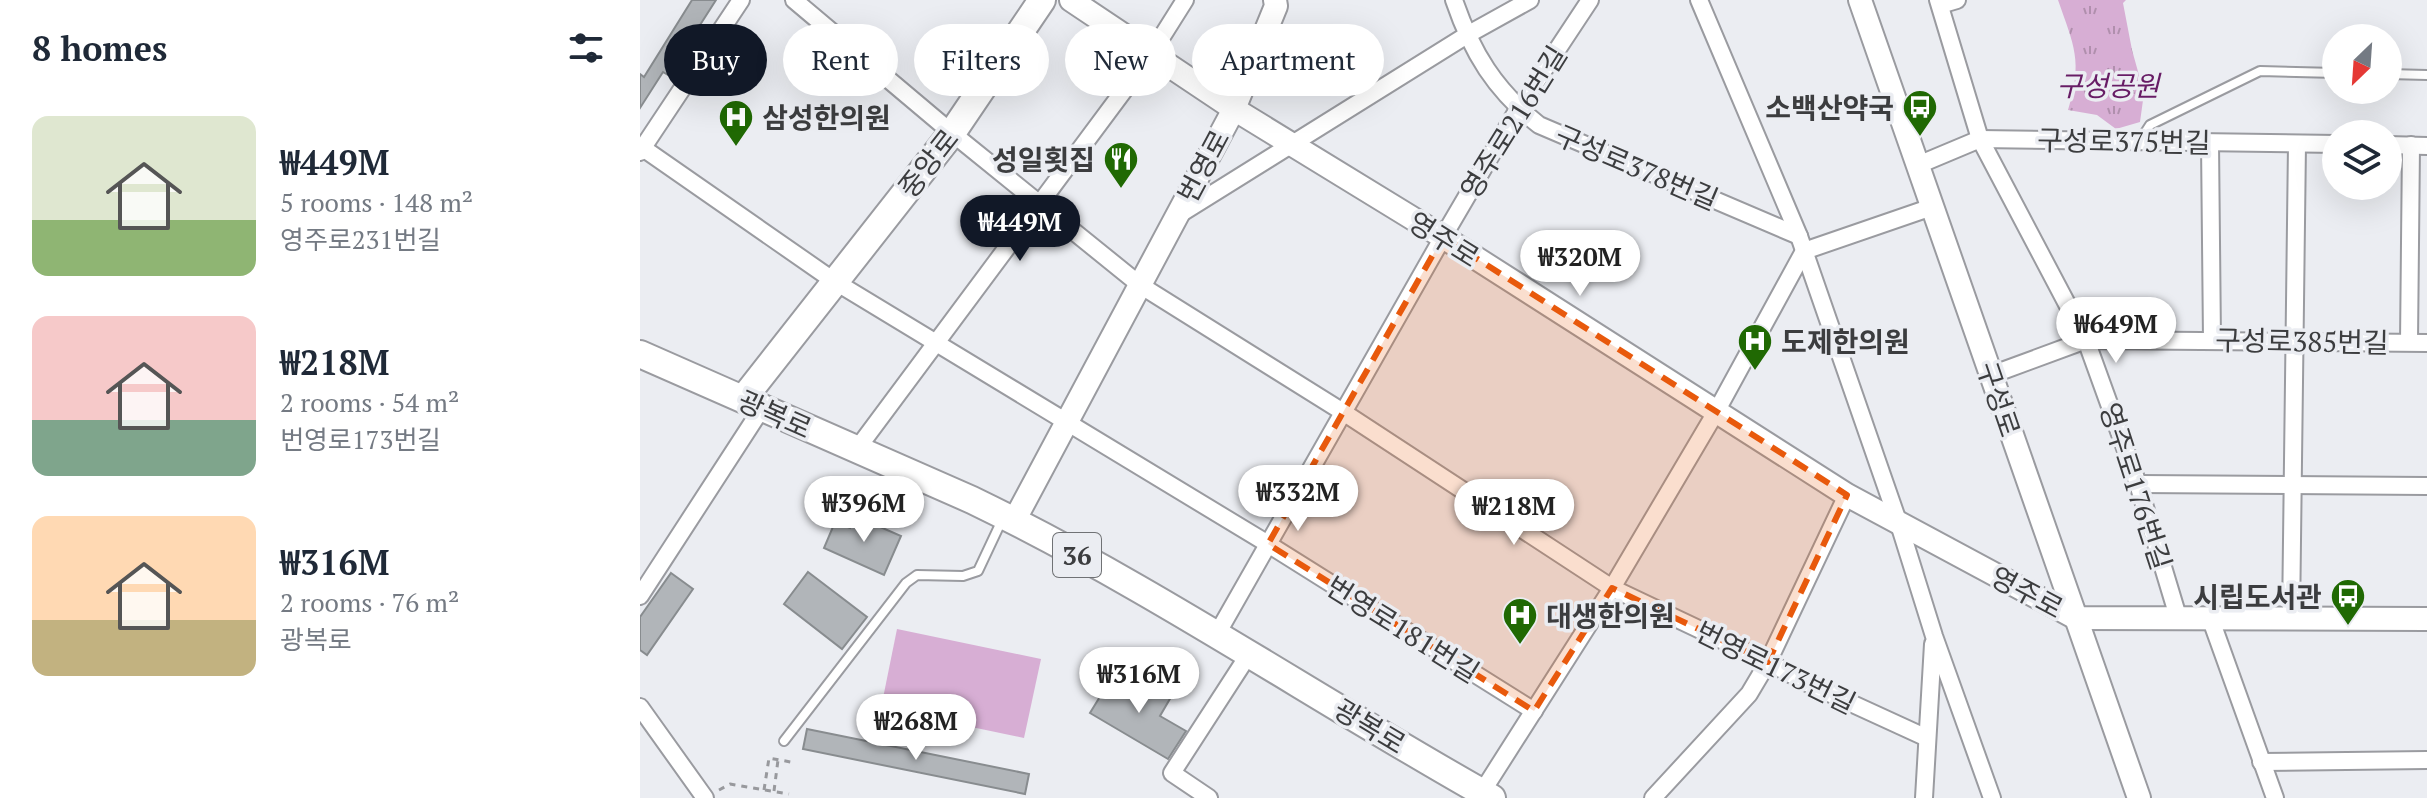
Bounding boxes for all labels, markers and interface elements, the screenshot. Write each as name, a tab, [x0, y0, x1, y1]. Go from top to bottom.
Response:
chip: Buy	[664, 24, 767, 96]
chip: Rent	[783, 24, 898, 96]
chip: Filters	[914, 24, 1049, 96]
chip: New	[1065, 24, 1176, 96]
chip: Apartment	[1192, 24, 1384, 96]
north arrow	[2322, 24, 2402, 104]
map controls	[2322, 24, 2402, 200]
text: 8 homes	[32, 26, 167, 71]
icon: filters	[564, 26, 608, 70]
street label: 영주로216번길	[1451, 39, 1575, 205]
park label: 구성공원	[2056, 67, 2162, 104]
bus stop icon: 소백산약국	[1901, 88, 1939, 138]
place label: 소백산약국	[1765, 89, 1894, 126]
hospital icon: 삼성한의원	[717, 98, 755, 148]
place label: 삼성한의원	[762, 99, 891, 136]
street label: 구성로378번길	[1550, 116, 1724, 218]
button: layers	[2322, 120, 2402, 200]
street label: 중앙로	[890, 121, 966, 205]
street label: 구성로375번길	[2037, 121, 2211, 161]
street label: 번영로	[1169, 123, 1237, 209]
text: ₩449M	[280, 140, 389, 185]
restaurant icon: 성일횟집	[1102, 140, 1140, 190]
place label: 성일횟집	[992, 141, 1095, 178]
icon: home	[96, 148, 192, 244]
text: 5 rooms · 148 m²	[280, 185, 473, 219]
pin: ₩449M	[964, 195, 1076, 263]
street label: 영주로	[1401, 203, 1487, 275]
text: ₩449M	[978, 204, 1062, 238]
text: 영주로231번길	[280, 222, 441, 256]
pin: ₩320M	[1524, 230, 1636, 298]
text: ₩320M	[1538, 239, 1622, 273]
pin: ₩649M	[2060, 297, 2172, 365]
text: ₩649M	[2074, 306, 2158, 340]
street label: 구성로385번길	[2215, 321, 2389, 361]
hospital icon: 도제한의원	[1736, 322, 1774, 372]
place label: 도제한의원	[1781, 323, 1910, 360]
text: ₩218M	[280, 340, 389, 385]
icon: home	[96, 348, 192, 444]
street label: 구성로	[1969, 356, 2029, 442]
street label: 광복로	[732, 381, 818, 447]
text: 2 rooms · 54 m²	[280, 385, 459, 419]
street label: 영주로176번길	[2092, 398, 2180, 574]
text: 번영로173번길	[280, 422, 441, 456]
pin: ₩332M	[1242, 465, 1354, 533]
text: ₩332M	[1256, 474, 1340, 508]
pin: ₩396M	[808, 476, 920, 544]
pin: ₩218M	[1458, 479, 1570, 547]
text: ₩396M	[822, 485, 906, 519]
text: ₩218M	[1472, 488, 1556, 522]
road number: 36	[1053, 533, 1101, 577]
text: ₩316M	[280, 540, 389, 585]
icon: home	[96, 548, 192, 644]
street label: 영주로	[1984, 558, 2070, 626]
street label: 번영로181번길	[1320, 567, 1486, 691]
bus stop icon: 시립도서관	[2329, 577, 2367, 627]
place label: 시립도서관	[2193, 578, 2322, 615]
text: 2 rooms · 76 m²	[280, 585, 459, 619]
hospital icon: 대생한의원	[1501, 596, 1539, 646]
place label: 대생한의원	[1546, 597, 1675, 634]
street label: 번영로173번길	[1690, 612, 1862, 722]
text: 광복로	[280, 622, 352, 656]
pin: ₩316M	[1083, 647, 1195, 715]
text: ₩316M	[1097, 656, 1181, 690]
street label: 광복로	[1327, 690, 1413, 762]
pin: ₩268M	[860, 694, 972, 762]
text: ₩268M	[874, 703, 958, 737]

